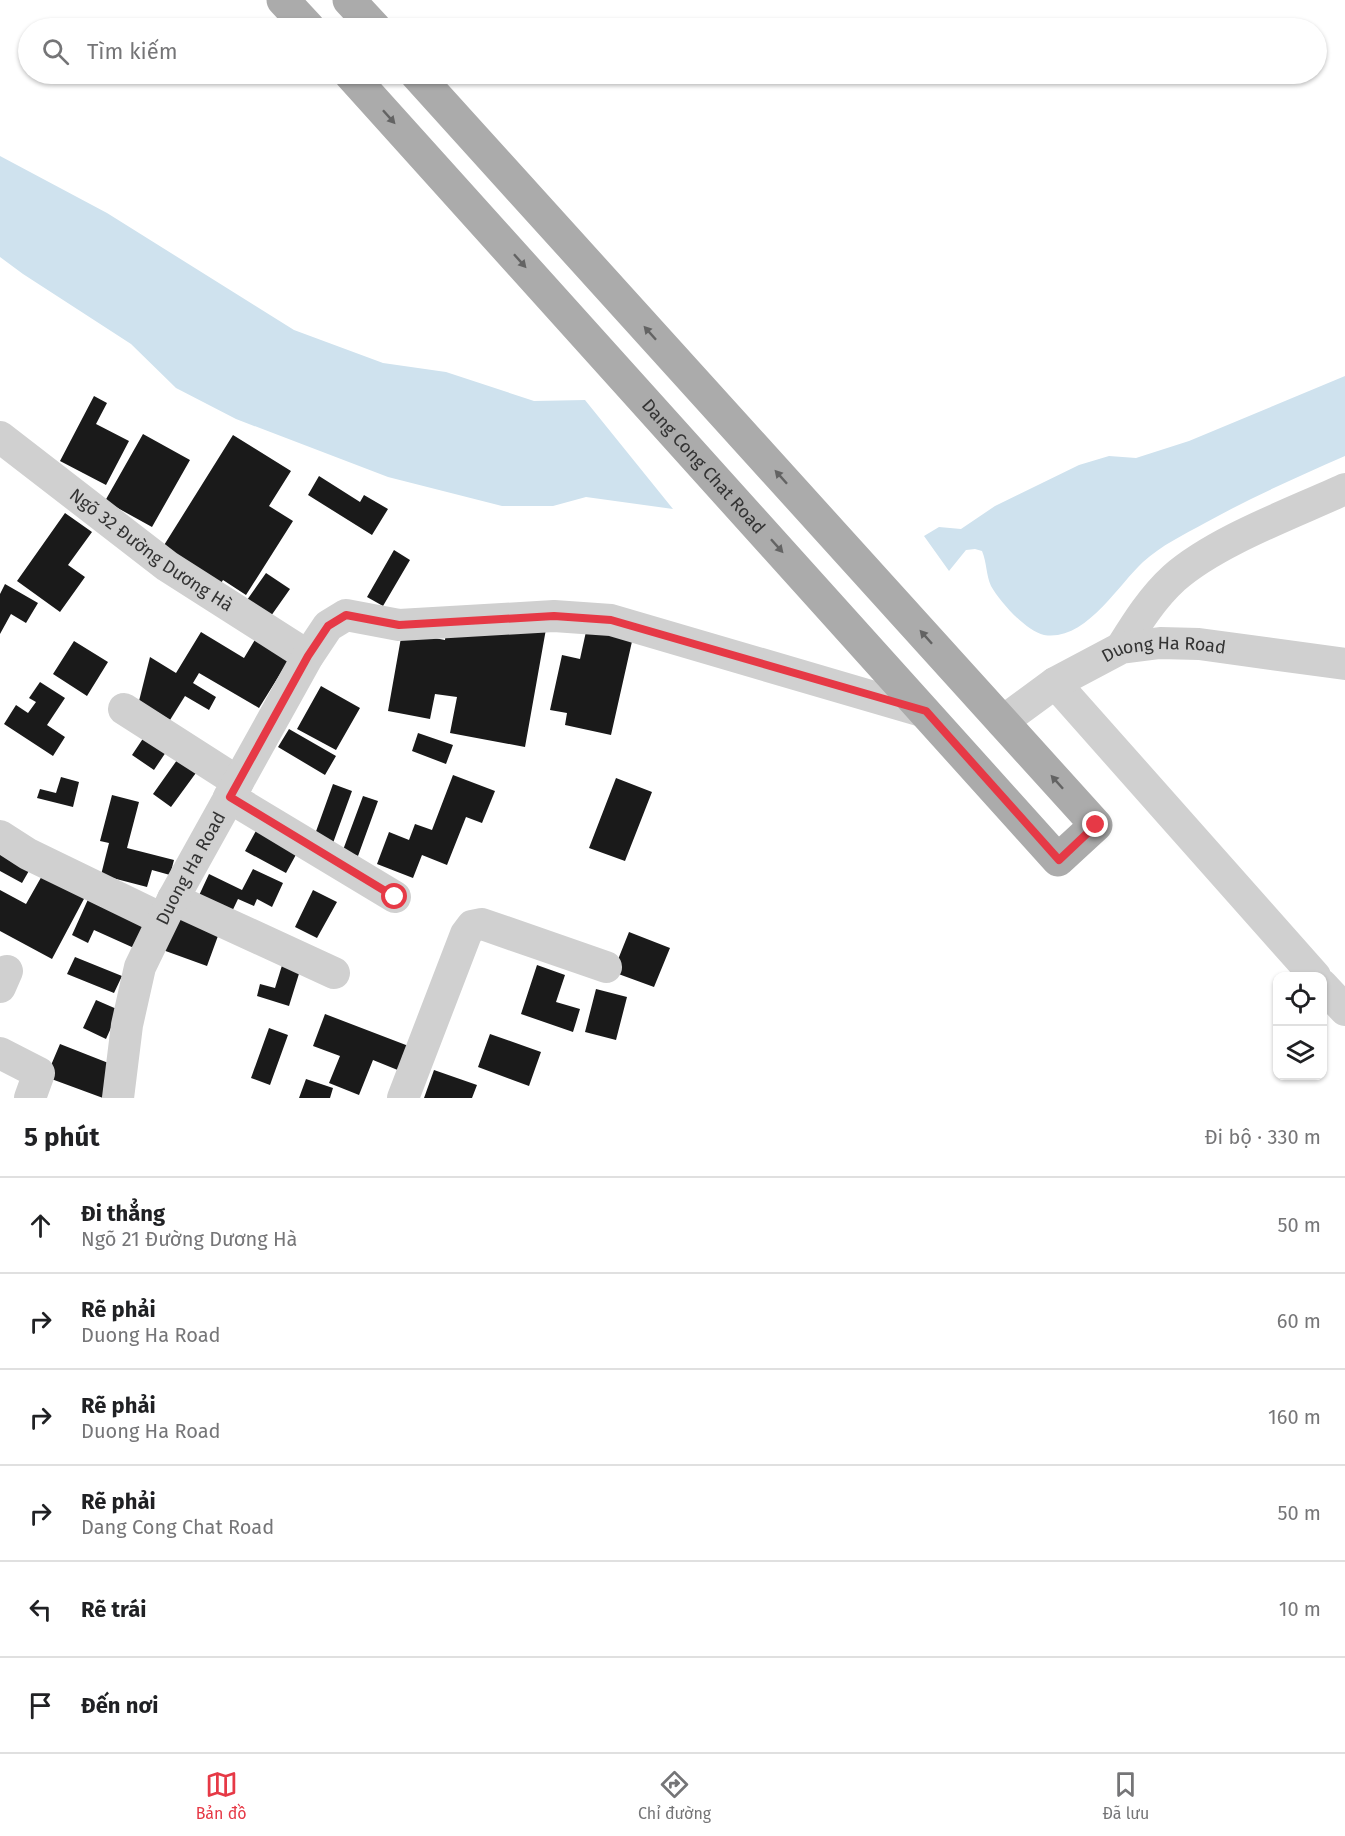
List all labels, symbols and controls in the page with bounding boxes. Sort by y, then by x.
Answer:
search box [18,18,1327,84]
icon: search [39,35,72,68]
text: Tìm kiếm [87,38,178,65]
one-way arrow [382,109,395,124]
one-way arrow [513,254,527,269]
one-way arrow [643,325,657,340]
street label: Dang Cong Chat Road [637,394,770,538]
one-way arrow [775,470,788,485]
street label: Ngõ 32 Đường Dương Hà [65,484,237,616]
one-way arrow [770,539,784,554]
one-way arrow [919,630,933,645]
street label: Duong Ha Road [1098,632,1227,667]
one-way arrow [1051,775,1064,790]
street label: Duong Ha Road [151,808,230,928]
route end [1082,811,1108,837]
route start [381,883,407,909]
map controls [1273,972,1327,1080]
button: locate [1273,972,1327,1026]
button: layers [1273,1026,1327,1080]
text: 5 phút [24,1122,100,1153]
text: Đi bộ · 330 m [1204,1125,1321,1149]
text: Đi thẳng [81,1200,165,1227]
icon: ahead [24,1209,57,1242]
text: 50 m [1277,1213,1321,1237]
text: Ngõ 21 Đường Dương Hà [81,1227,297,1251]
text: Rẽ phải [81,1296,156,1323]
icon: right [24,1305,57,1338]
text: 60 m [1277,1309,1321,1333]
text: Duong Ha Road [81,1323,221,1347]
text: Rẽ phải [81,1392,156,1419]
icon: right [24,1401,57,1434]
text: 160 m [1268,1405,1321,1429]
text: Duong Ha Road [81,1419,221,1443]
text: Rẽ phải [81,1488,156,1515]
icon: right [24,1497,57,1530]
text: 50 m [1277,1501,1321,1525]
text: Dang Cong Chat Road [81,1515,274,1539]
icon: left [24,1593,57,1626]
text: Rẽ trái [81,1596,146,1623]
text: 10 m [1279,1597,1321,1621]
icon: arrive [24,1689,57,1722]
text: Đến nơi [81,1692,158,1719]
tab: Bản đồ [196,1768,247,1823]
tab: Chỉ đường [638,1768,711,1823]
tab: Đã lưu [1102,1768,1149,1823]

